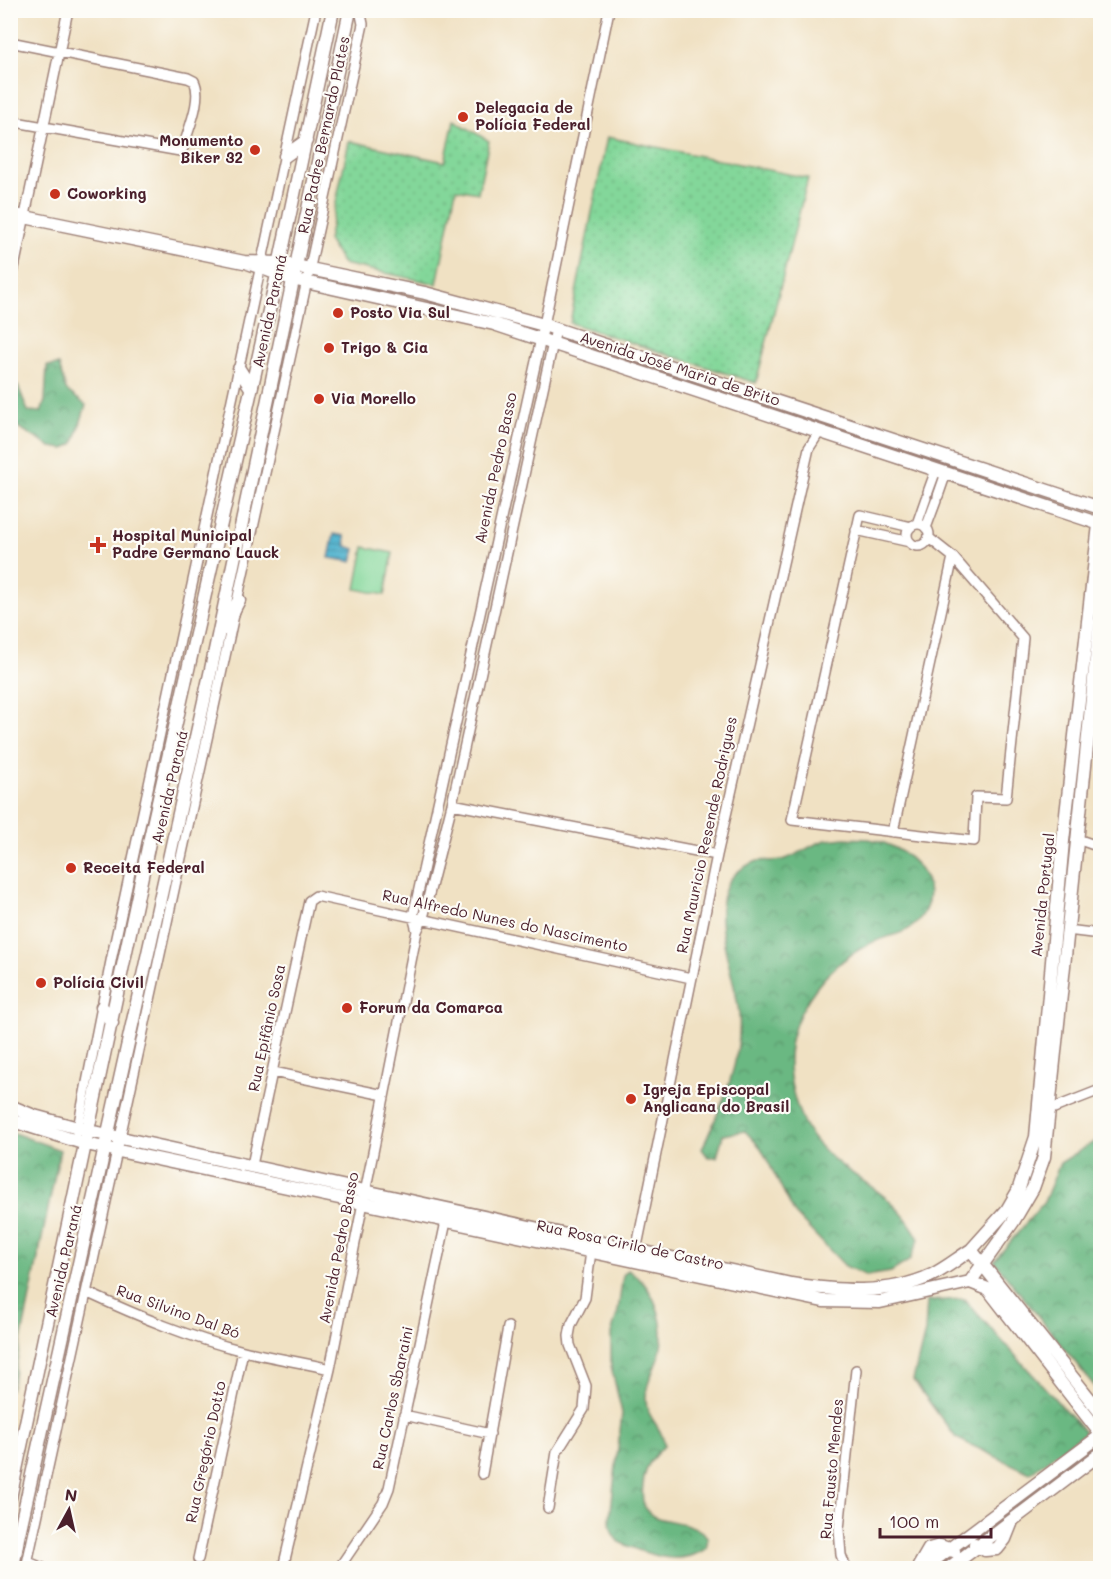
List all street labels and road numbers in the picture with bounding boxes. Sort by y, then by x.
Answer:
street label: Rua Padre Bernardo Plates [292,34,354,235]
street label: Avenida Paraná [247,252,291,369]
street label: Avenida José Maria de Brito [578,326,783,410]
street label: Avenida Pedro Basso [469,390,521,545]
street label: Rua Mauricio Resende Rodrigues [671,715,741,955]
street label: Avenida Paraná [146,728,192,845]
street label: Avenida Portugal [1026,832,1058,958]
street label: Rua Alfredo Nunes do Nascimento [381,884,630,956]
street label: Rua Epifânio Sosa [243,962,289,1093]
street label: Avenida Pedro Basso [314,1170,363,1325]
street label: Avenida Paraná [40,1202,86,1319]
street label: Rua Rosa Cirilo de Castro [535,1214,726,1274]
street label: Rua Silvino Dal Bó [114,1279,243,1343]
street label: Rua Carlos Sbaraini [367,1324,417,1471]
street label: Rua Gregório Dotto [180,1379,230,1525]
street label: Rua Fausto Mendes [815,1398,847,1540]

